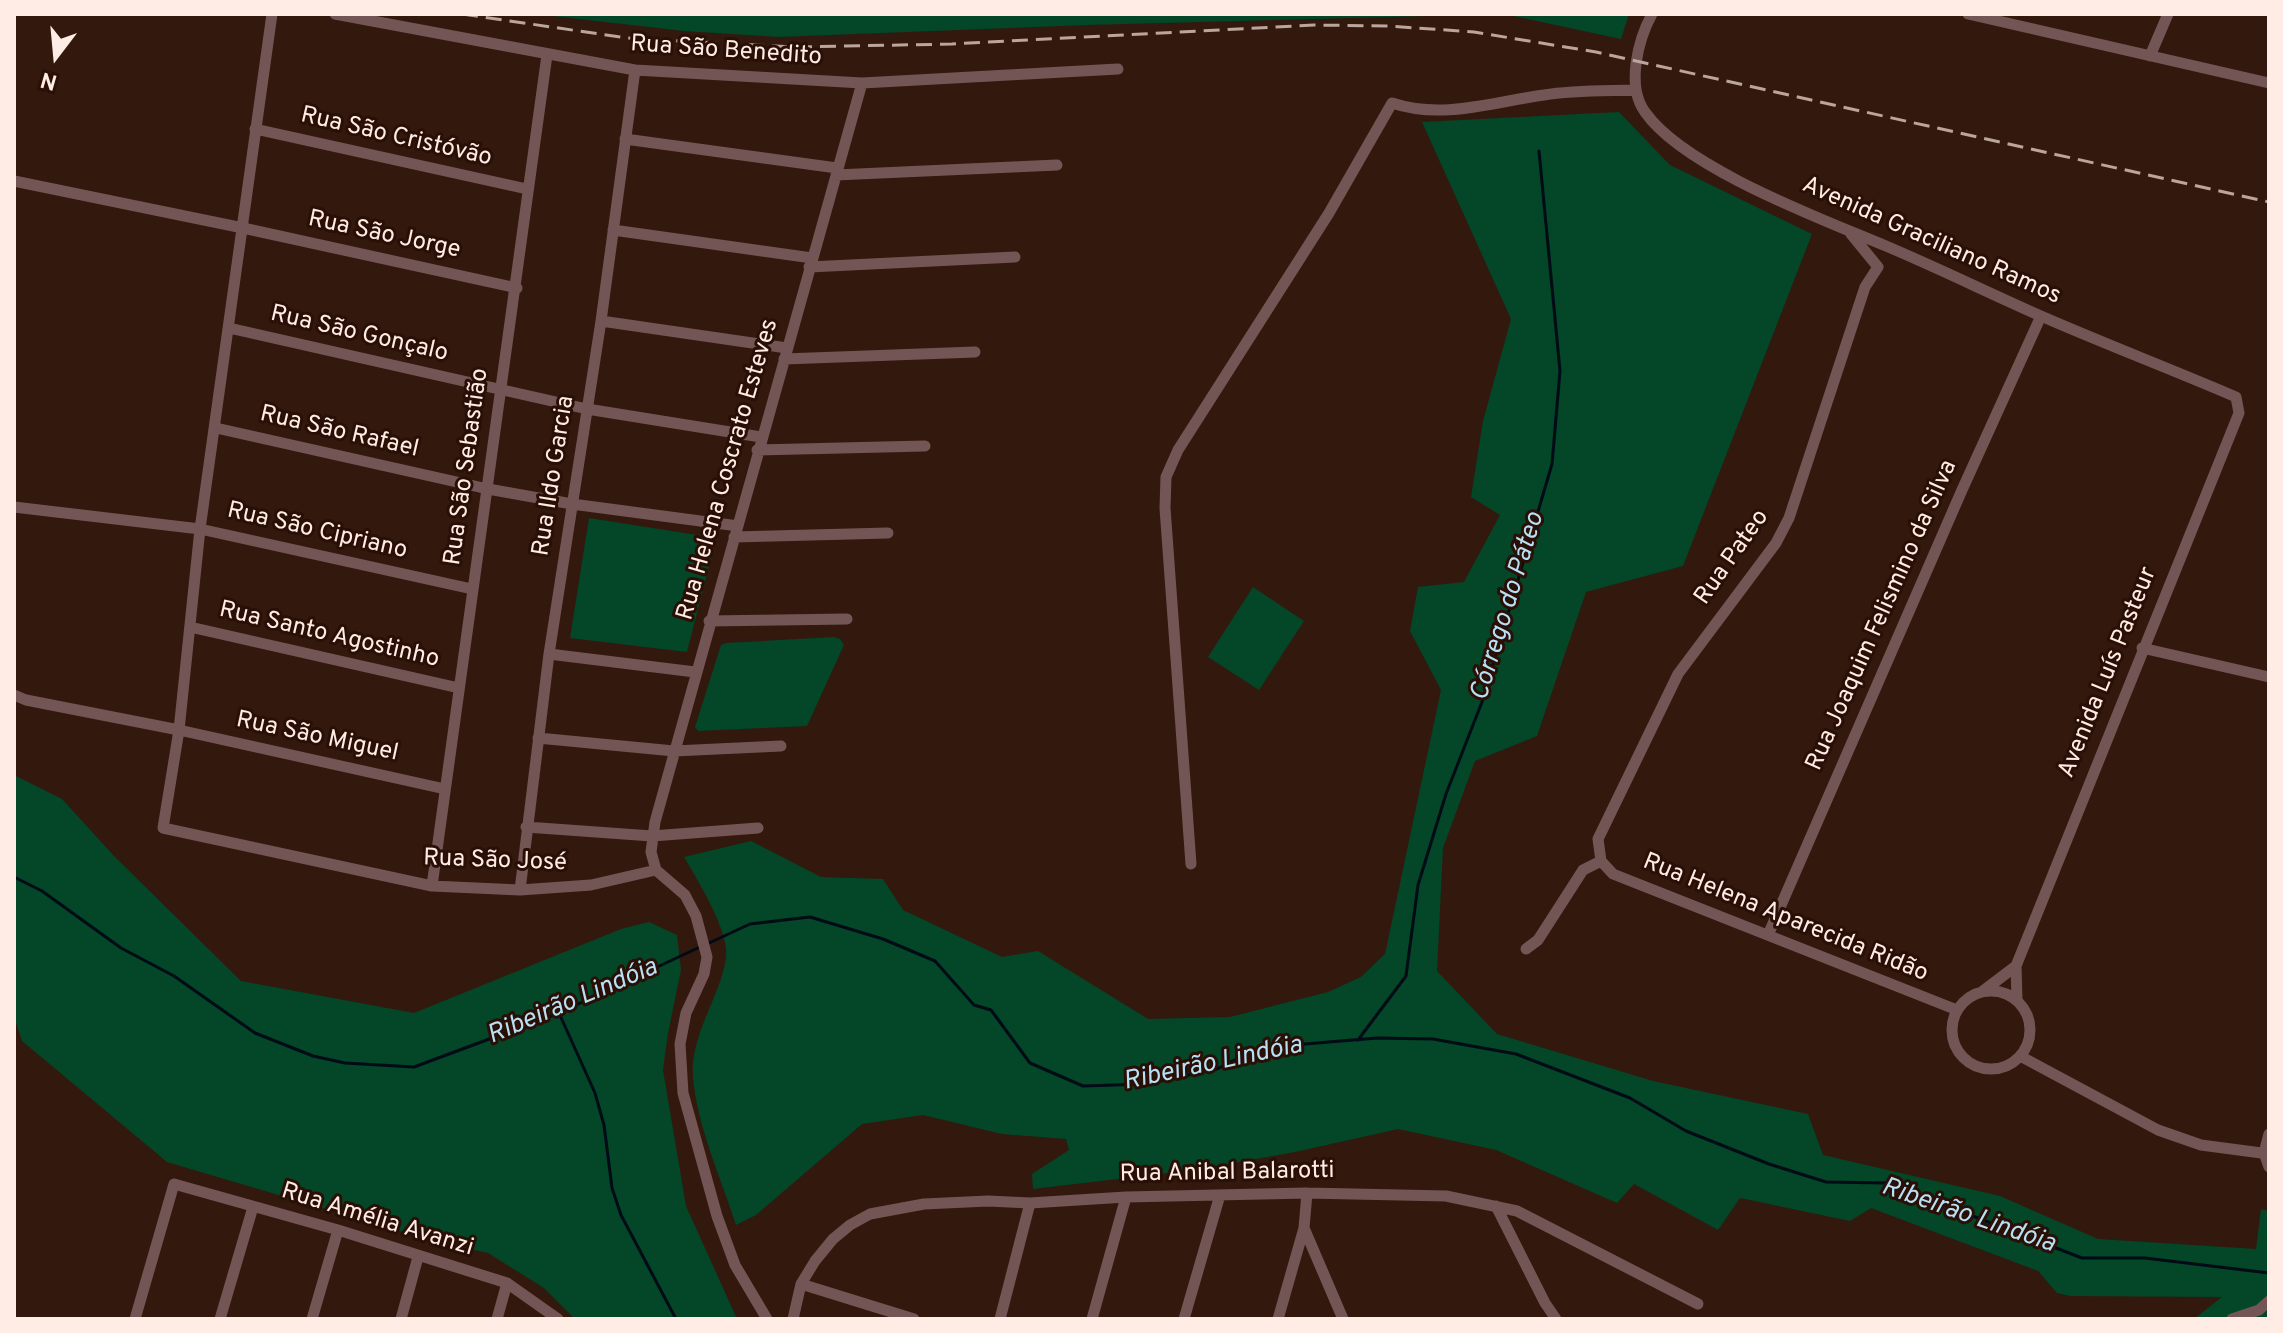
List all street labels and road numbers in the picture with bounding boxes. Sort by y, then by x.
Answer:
street label: Rua São Benedito [629,31,823,73]
street label: Rua São Cristóvão [298,102,494,174]
street label: Avenida Graciliano Ramos [1797,172,2065,312]
street label: Rua São Jorge [305,206,463,266]
street label: Rua São Gonçalo [267,301,451,369]
street label: Rua Helena Coscrato Esteves [672,316,786,624]
street label: Rua São Sebastião [440,367,496,567]
street label: Rua Ildo Garcia [528,394,582,558]
street label: Rua São Rafael [257,401,421,465]
street label: Rua Joaquim Felismino da Silva [1801,456,1965,776]
street label: Rua São Cipriano [224,497,410,567]
street label: Rua Pateo [1690,505,1776,611]
street label: Avenida Luís Pasteur [2054,563,2164,783]
street label: Rua Santo Agostinho [216,597,442,675]
street label: Rua São Miguel [233,707,401,769]
street label: Rua São José [423,845,567,879]
street label: Rua Helena Aparecida Ridão [1638,848,1932,990]
street label: Rua Anibal Balarotti [1119,1158,1335,1190]
street label: Rua Amélia Avanzi [277,1178,477,1264]

